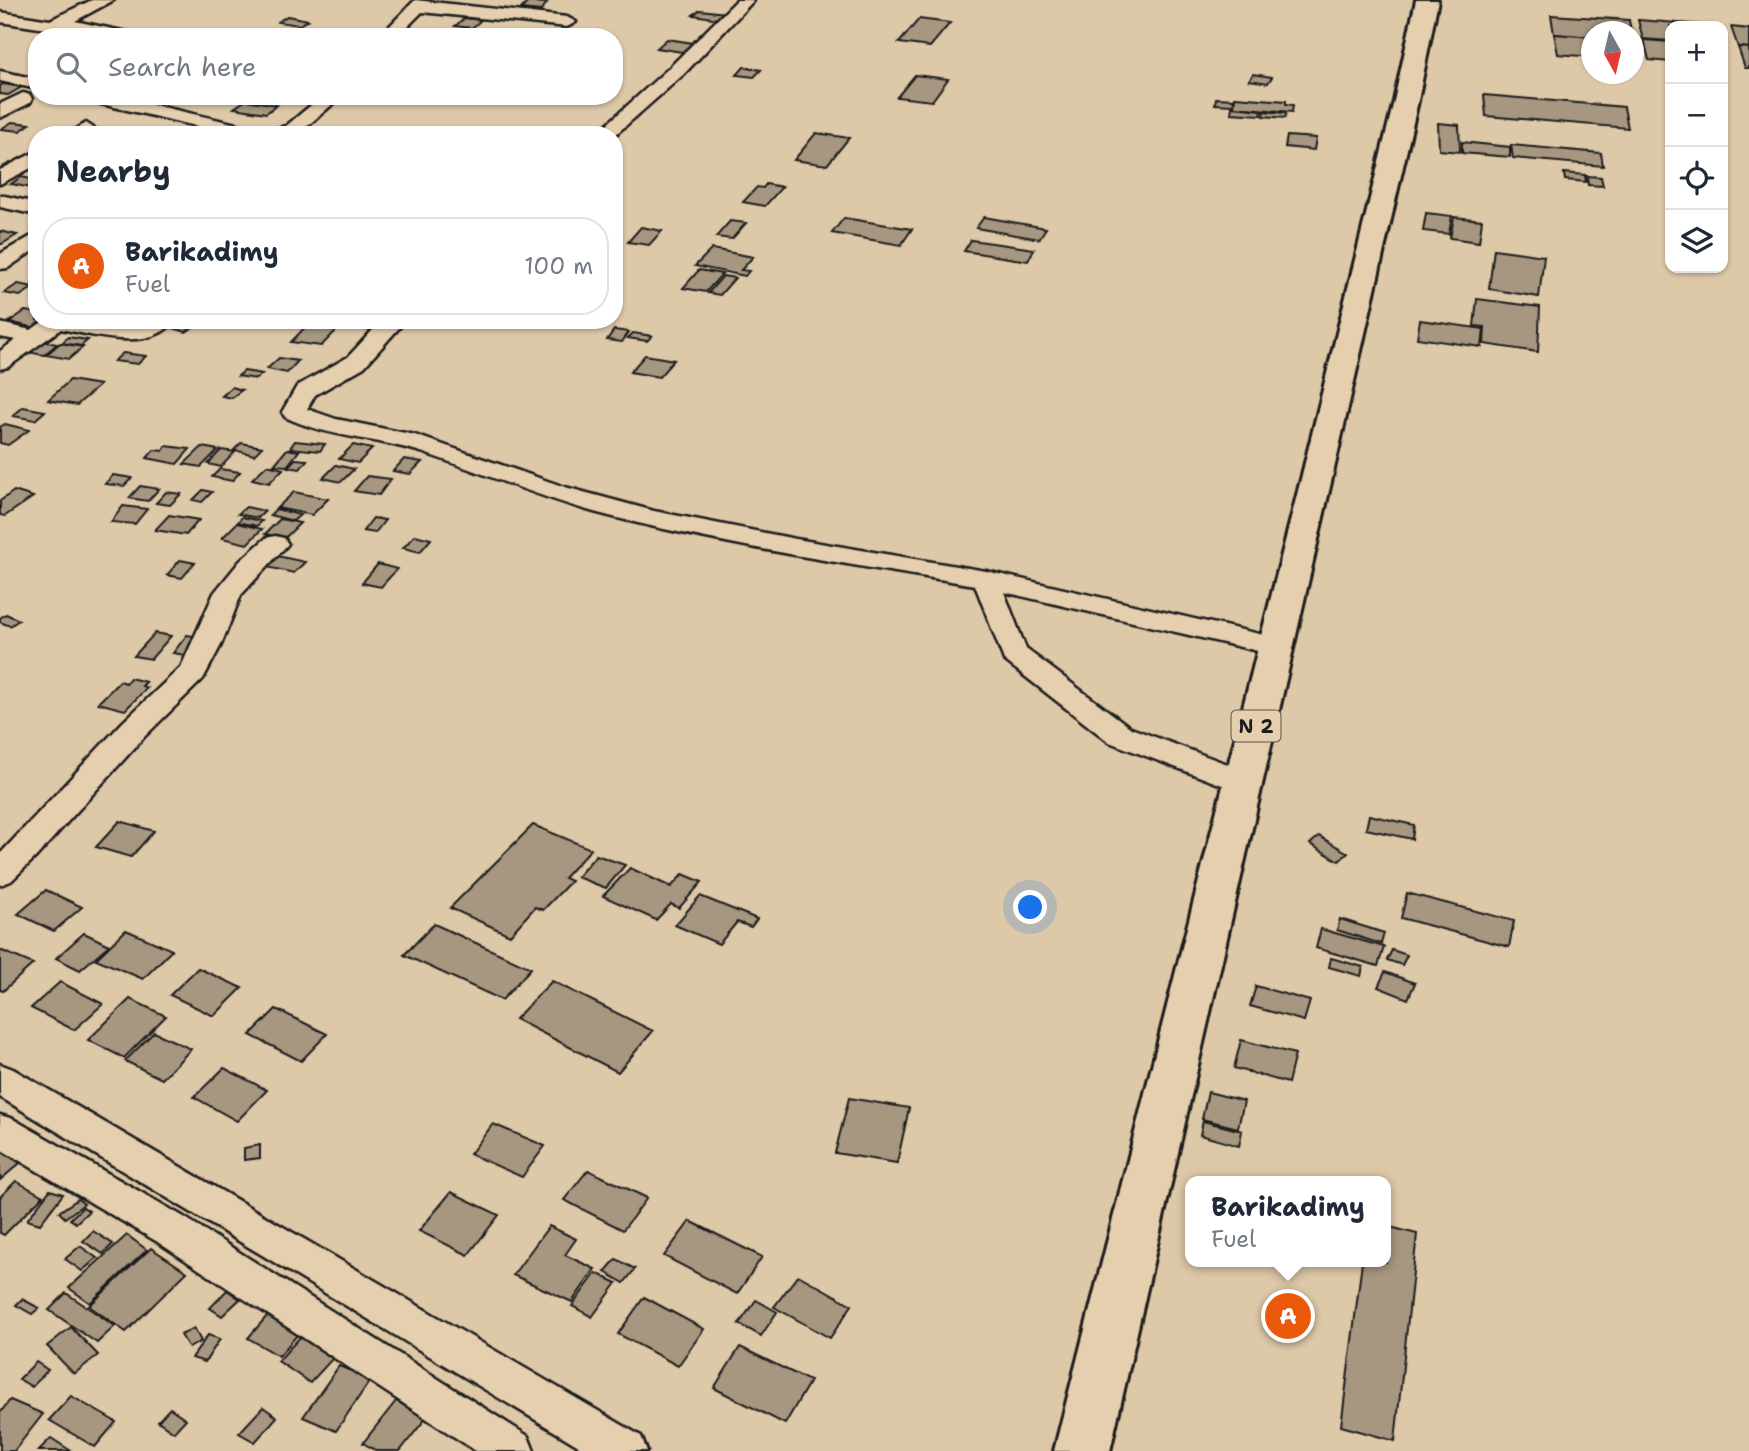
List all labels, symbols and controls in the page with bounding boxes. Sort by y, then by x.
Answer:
north arrow [1581,21,1644,84]
map controls [1665,21,1728,273]
button: + [1665,21,1728,84]
search box [28,28,623,105]
icon: search [52,48,90,86]
text: Search here [108,49,257,84]
button: − [1665,84,1728,147]
button: locate [1665,147,1728,210]
text: Nearby [56,151,171,192]
button: layers [1665,210,1728,273]
text: Barikadimy [125,234,279,269]
text: A [72,251,90,281]
text: 100 m [524,251,593,281]
text: Fuel [125,269,170,299]
road number: N 2 [1232,710,1280,741]
your location [1013,890,1047,924]
popup [1185,1176,1391,1267]
text: Barikadimy [1211,1189,1365,1224]
text: Fuel [1211,1224,1256,1254]
pin: A [1265,1290,1311,1342]

